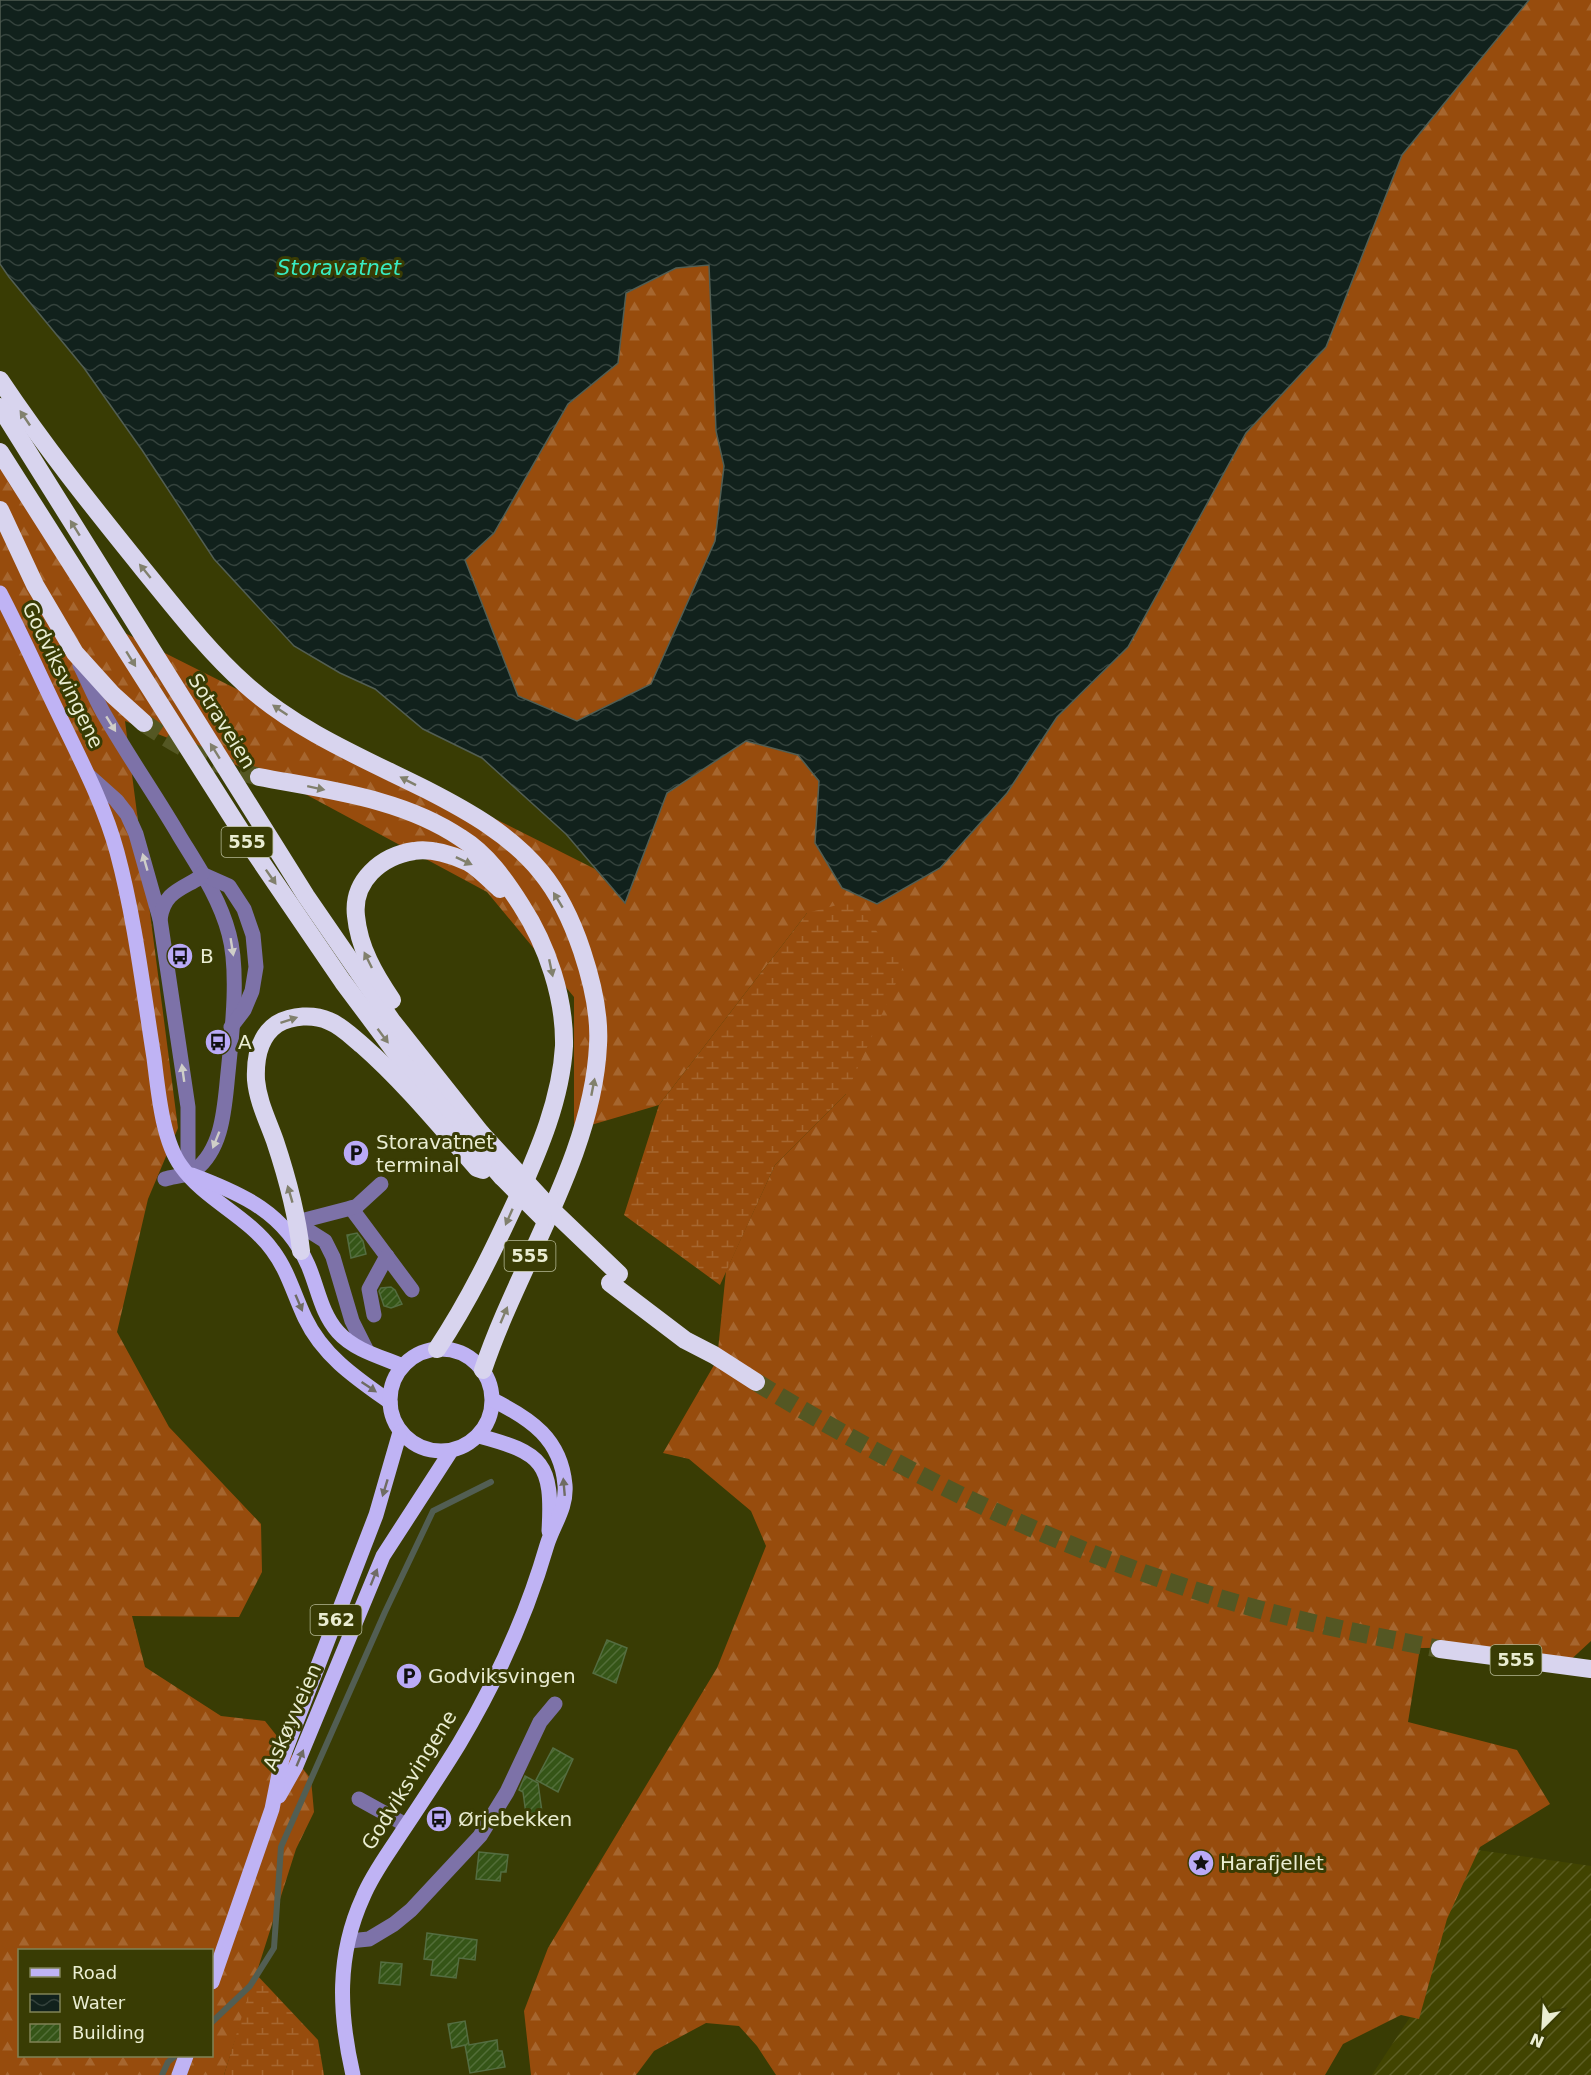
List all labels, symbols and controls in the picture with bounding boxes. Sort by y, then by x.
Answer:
water label: Storavatnet [277,256,402,280]
one-way arrow [19,410,31,426]
one-way arrow [70,520,81,537]
one-way arrow [139,564,152,579]
street label: Godviksvingene [17,598,109,752]
one-way arrow [126,651,137,668]
street label: Sotraveien [183,669,261,773]
one-way arrow [272,705,289,716]
one-way arrow [105,716,116,732]
one-way arrow [209,743,220,759]
one-way arrow [399,776,416,786]
one-way arrow [307,784,326,793]
road number: 555 [222,827,272,857]
one-way arrow [139,853,149,871]
one-way arrow [456,857,473,866]
one-way arrow [265,868,277,884]
one-way arrow [553,892,564,908]
one-way arrow [227,938,236,957]
bus stop icon: B [165,941,195,971]
place label: B [200,944,214,968]
one-way arrow [364,951,373,968]
one-way arrow [547,958,557,977]
one-way arrow [280,1015,298,1024]
bus stop icon: A [203,1027,233,1057]
one-way arrow [376,1029,388,1044]
place label: A [238,1030,252,1054]
one-way arrow [179,1064,188,1083]
one-way arrow [589,1077,598,1096]
place label: Storavatnet terminal [376,1130,494,1177]
one-way arrow [211,1131,220,1149]
parking icon: Storavatnet terminal [341,1138,371,1168]
one-way arrow [285,1185,294,1203]
one-way arrow [504,1209,513,1226]
road number: 555 [504,1241,556,1271]
one-way arrow [295,1294,304,1312]
one-way arrow [499,1306,509,1324]
one-way arrow [360,1381,376,1393]
one-way arrow [559,1477,569,1496]
one-way arrow [380,1479,389,1497]
one-way arrow [369,1568,379,1586]
road number: 562 [310,1605,362,1635]
road number: 555 [1490,1645,1541,1675]
street label: Askøyveien [258,1660,326,1774]
parking icon: Godviksvingen [394,1661,424,1691]
place label: Godviksvingen [428,1664,576,1688]
street label: Godviksvingene [356,1706,462,1854]
one-way arrow [295,1748,305,1766]
bus stop icon: Ørjebekken [424,1804,454,1834]
place label: Ørjebekken [458,1807,572,1831]
place icon: Harafjellet [1186,1848,1216,1878]
place label: Harafjellet [1220,1851,1324,1875]
legend [18,1949,213,2057]
text: Road [72,1962,117,1983]
text: Water [72,1992,126,2013]
north arrow [1513,1997,1573,2057]
text: Building [72,2022,145,2043]
text: N [1527,2029,1547,2052]

